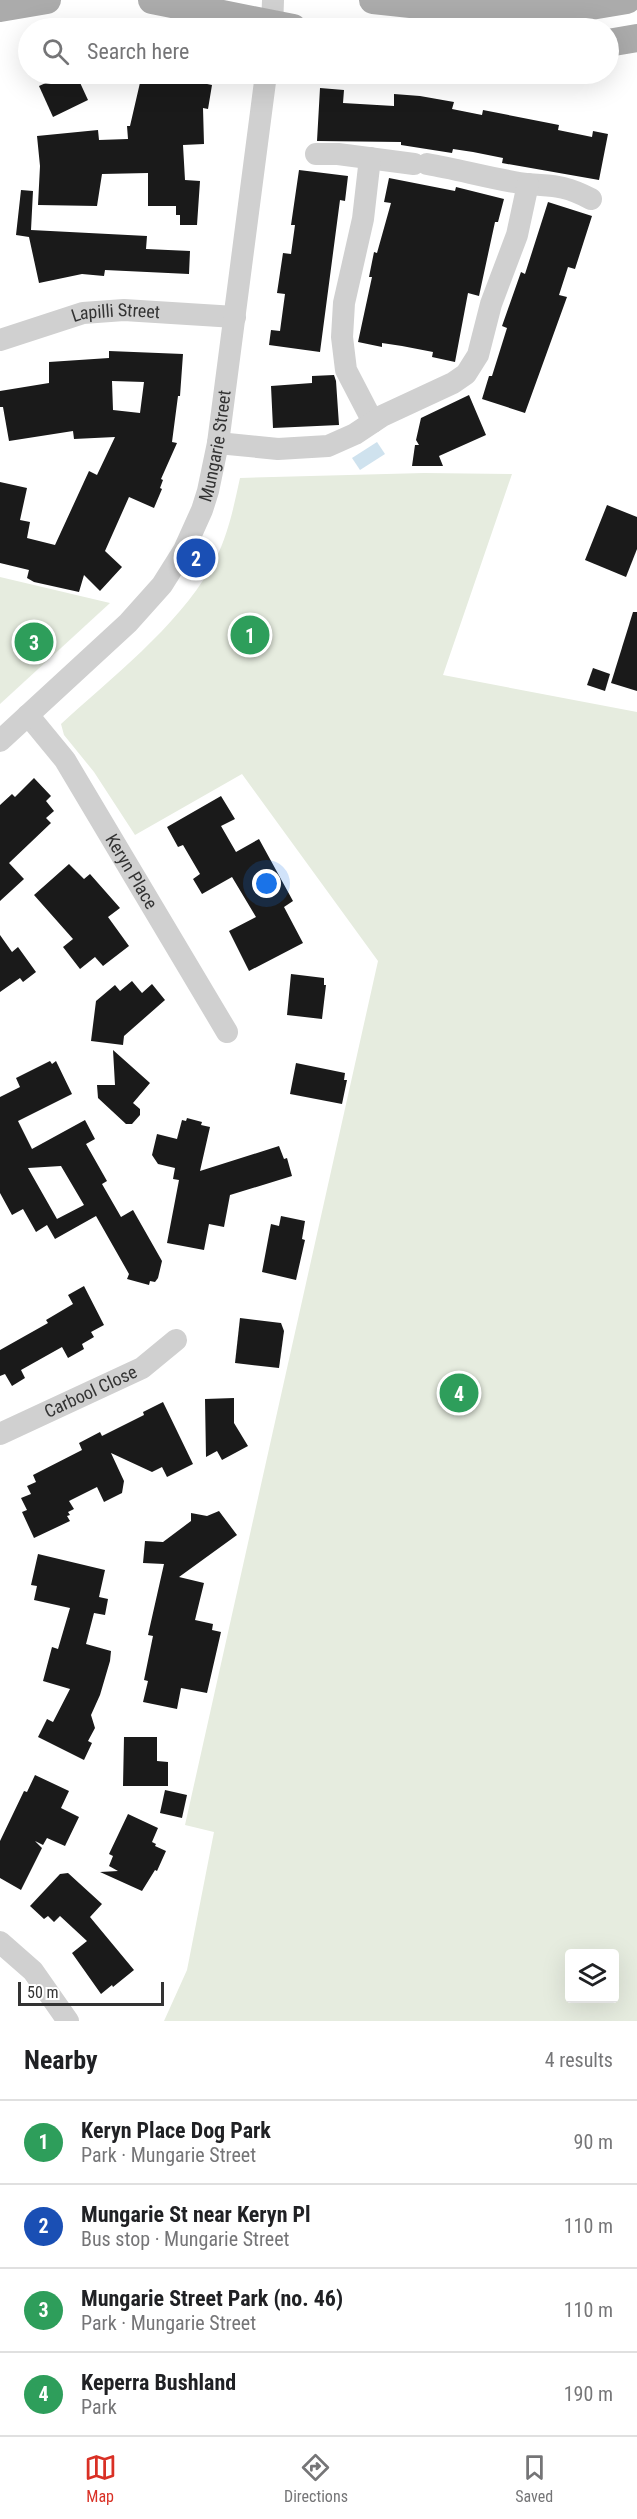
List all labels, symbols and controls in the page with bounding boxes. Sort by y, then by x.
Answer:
search box [18,18,619,84]
icon: search [39,35,72,68]
text: Search here [87,39,189,64]
street label: Lapilli Street [68,299,161,326]
street label: Mungarie Street [194,389,235,504]
pin: 2 [176,536,216,580]
pin: 1 [230,612,270,658]
pin: 3 [15,620,54,664]
street label: Keryn Place [101,830,162,912]
your location [252,869,281,898]
street label: Carbool Close [41,1361,140,1422]
pin: 4 [440,1370,478,1416]
map controls [565,1949,619,2003]
button: layers [565,1949,619,2003]
scale bar [18,1979,164,2006]
text: 50 m [27,1983,59,2002]
text: Nearby [24,2045,98,2075]
text: 4 results [545,2048,613,2072]
text: Keryn Place Dog Park [81,2118,271,2143]
text: 1 [38,2130,49,2154]
text: 90 m [574,2130,613,2154]
text: Park · Mungarie Street [81,2143,256,2167]
text: Mungarie St near Keryn Pl [81,2202,311,2227]
text: 2 [38,2214,49,2238]
text: 110 m [564,2214,613,2238]
text: Bus stop · Mungarie Street [81,2227,290,2251]
text: Mungarie Street Park (no. 46) [81,2286,343,2311]
text: 3 [38,2298,49,2322]
text: 110 m [564,2298,613,2322]
text: Park · Mungarie Street [81,2311,256,2335]
text: Keperra Bushland [81,2370,236,2395]
text: 4 [38,2382,49,2406]
text: 190 m [564,2382,613,2406]
text: Park [81,2395,117,2419]
tab: Map [84,2451,117,2506]
tab: Directions [284,2451,348,2506]
tab: Saved [515,2451,553,2506]

